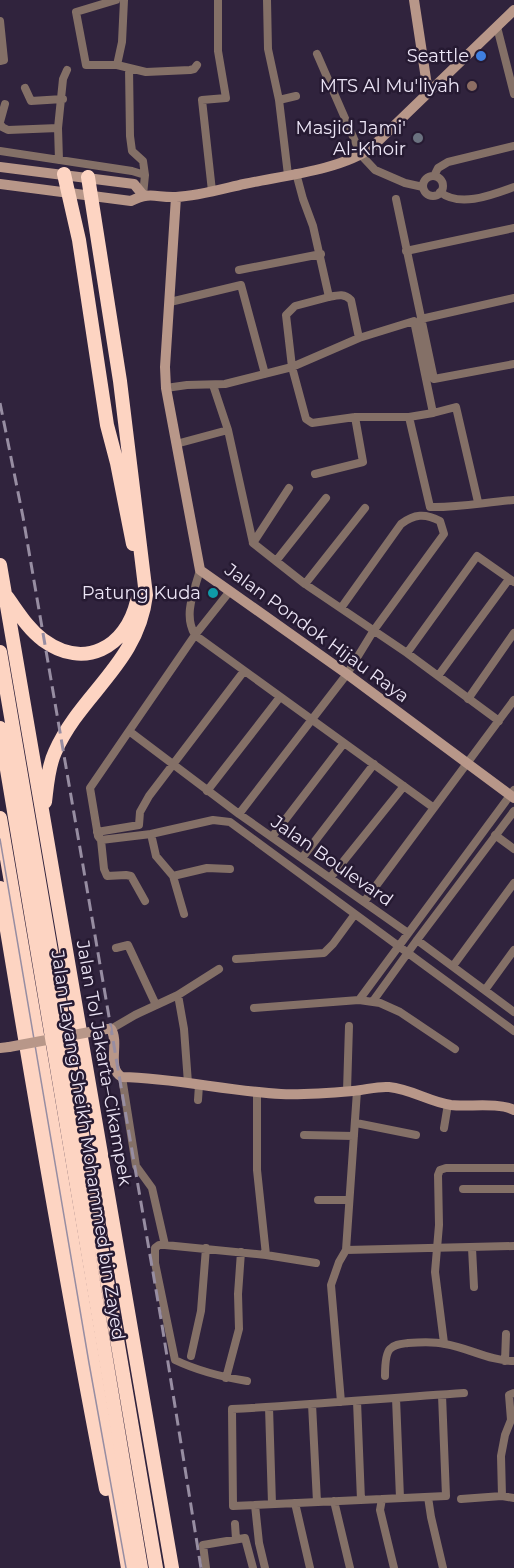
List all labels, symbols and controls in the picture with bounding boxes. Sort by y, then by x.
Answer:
place label: Seattle [407,45,469,67]
marker: Seattle [474,49,488,63]
place label: MTS Al Mu'liyah [320,75,460,97]
marker: MTS Al Mu'liyah [465,79,479,93]
place label: Masjid Jami' Al-Khoir [295,117,406,160]
marker: Masjid Jami' Al-Khoir [411,131,425,145]
street label: Jalan Pondok Hijau Raya [220,558,413,707]
place label: Patung Kuda [82,582,201,604]
marker: Patung Kuda [206,586,220,600]
street label: Jalan Boulevard [266,810,397,911]
street label: Jalan Tol Jakarta–Cikampek [71,938,136,1188]
street label: Jalan Layang Sheikh Mohammed bin Zayed [46,948,130,1342]

